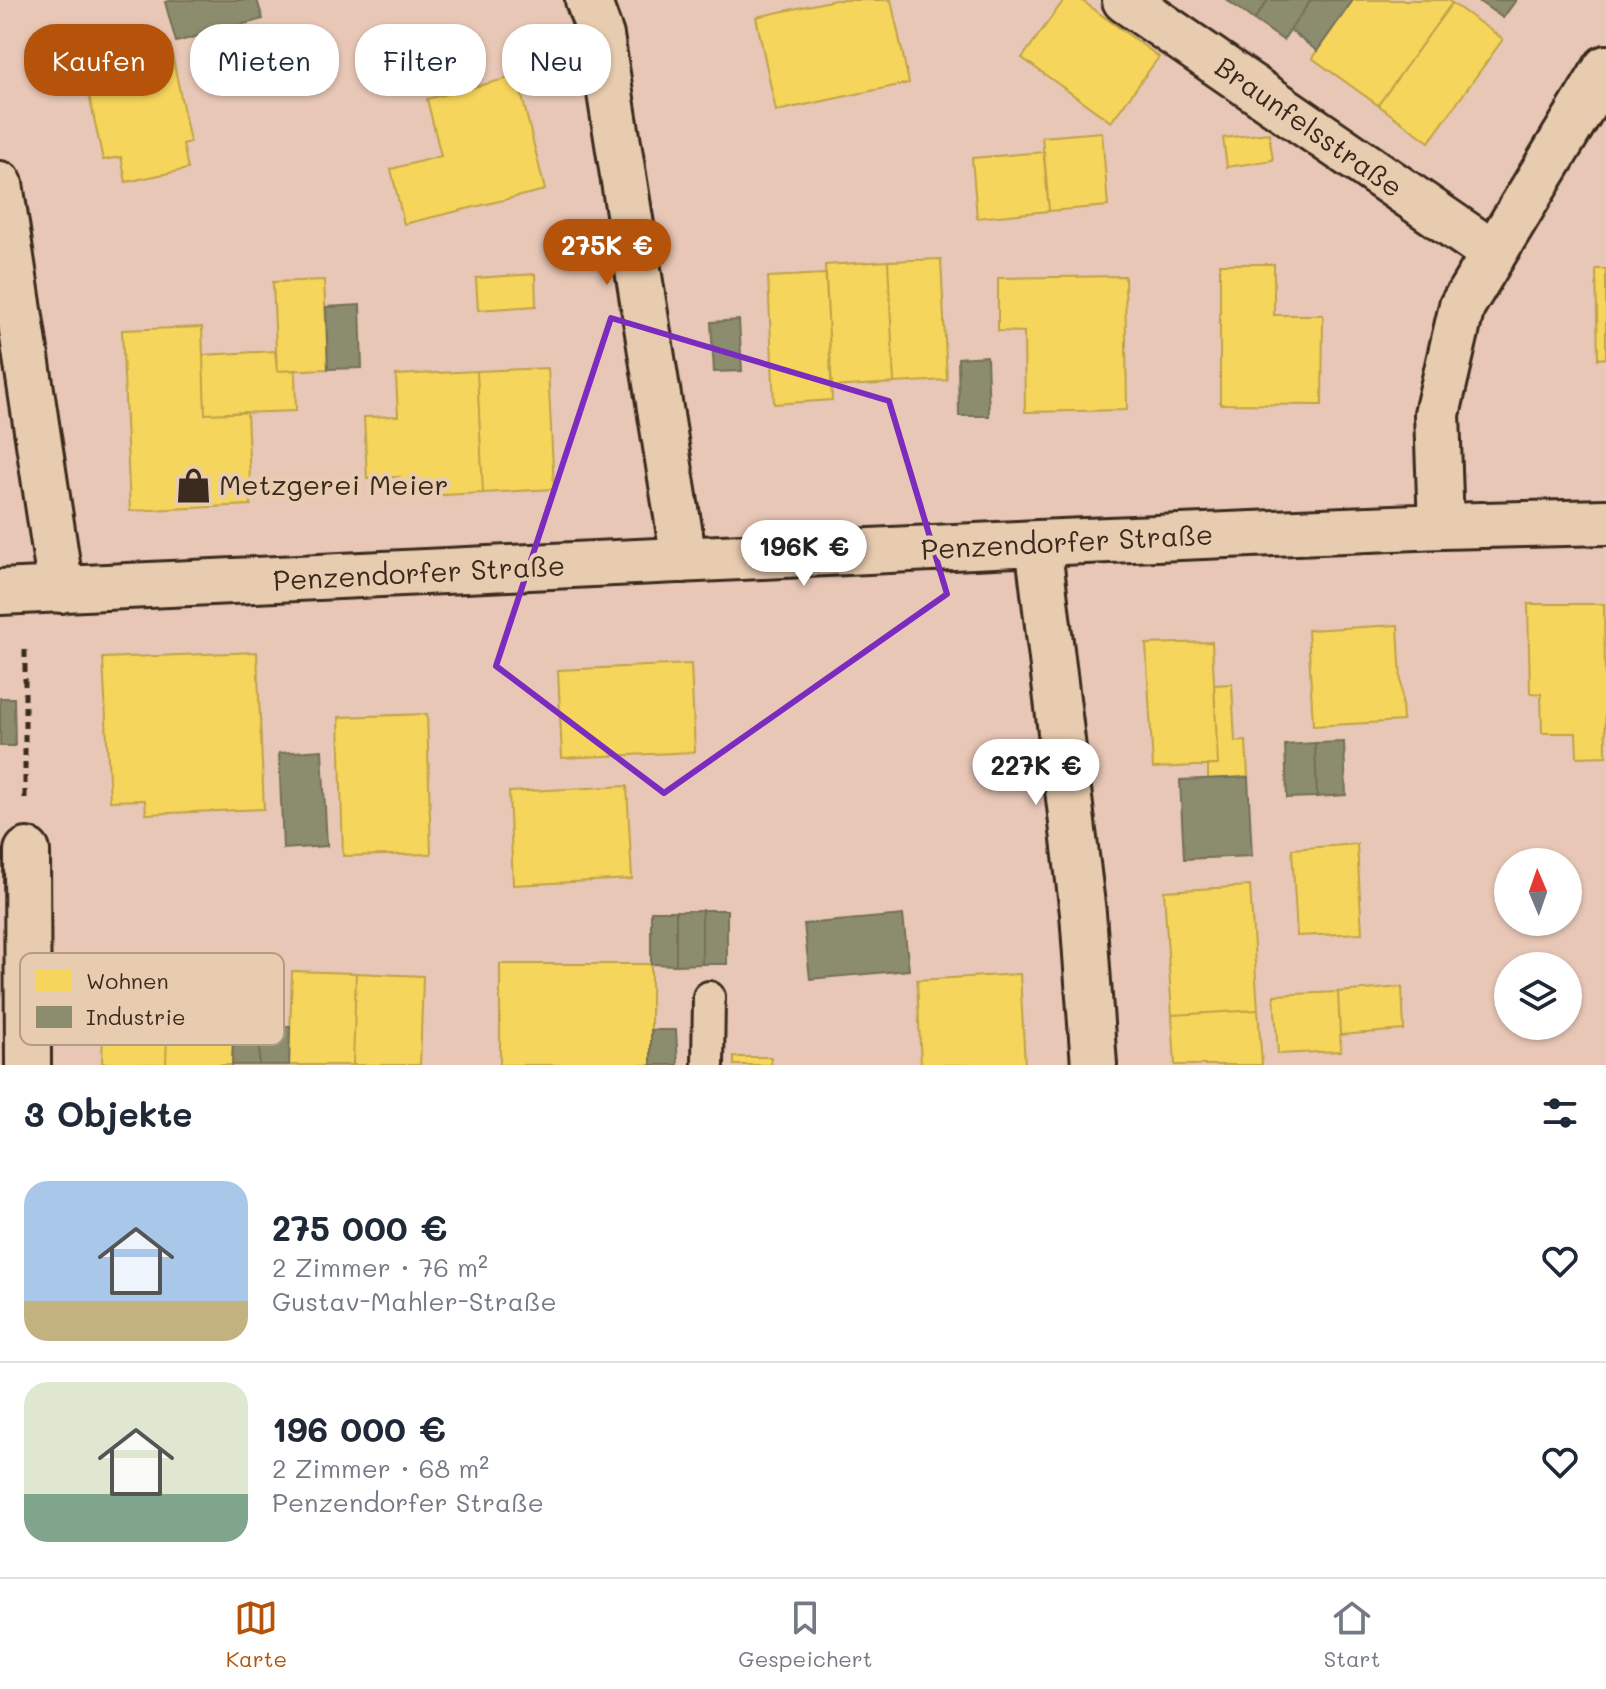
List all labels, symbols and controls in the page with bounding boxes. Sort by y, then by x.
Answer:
chip: Kaufen [24,24,174,96]
chip: Mieten [190,24,339,96]
chip: Filter [355,24,486,96]
chip: Neu [502,24,611,96]
street label: Braunfelsstraße [1209,48,1410,204]
pin: 275K € [542,219,672,287]
text: 275K € [561,228,653,262]
shop icon: Metzgerei Meier [174,466,212,504]
place label: Metzgerei Meier [219,466,449,502]
street label: Penzendorfer Straße [920,515,1214,567]
pin: 196K € [739,520,869,588]
text: 196K € [759,529,849,563]
street label: Penzendorfer Straße [272,546,566,598]
pin: 227K € [971,739,1101,807]
text: 227K € [990,748,1082,782]
north arrow [1494,848,1582,936]
map controls [1494,848,1582,1040]
button: layers [1494,952,1582,1040]
legend [20,953,284,1045]
text: Wohnen [86,966,169,995]
text: Industrie [86,1002,186,1031]
text: 3 Objekte [24,1091,193,1136]
icon: filters [1538,1091,1582,1135]
text: 275 000 € [272,1205,447,1250]
icon: home [88,1213,184,1309]
icon: heart [1538,1239,1582,1283]
text: 2 Zimmer · 76 m² [272,1250,488,1284]
text: Gustav-Mahler-Straße [272,1284,557,1318]
text: 196 000 € [272,1406,446,1451]
icon: home [88,1414,184,1510]
icon: heart [1538,1440,1582,1484]
text: 2 Zimmer · 68 m² [272,1451,489,1485]
text: Penzendorfer Straße [272,1485,544,1519]
tab: Karte [226,1596,287,1673]
tab: Gespeichert [738,1596,873,1673]
tab: Start [1324,1596,1380,1673]

